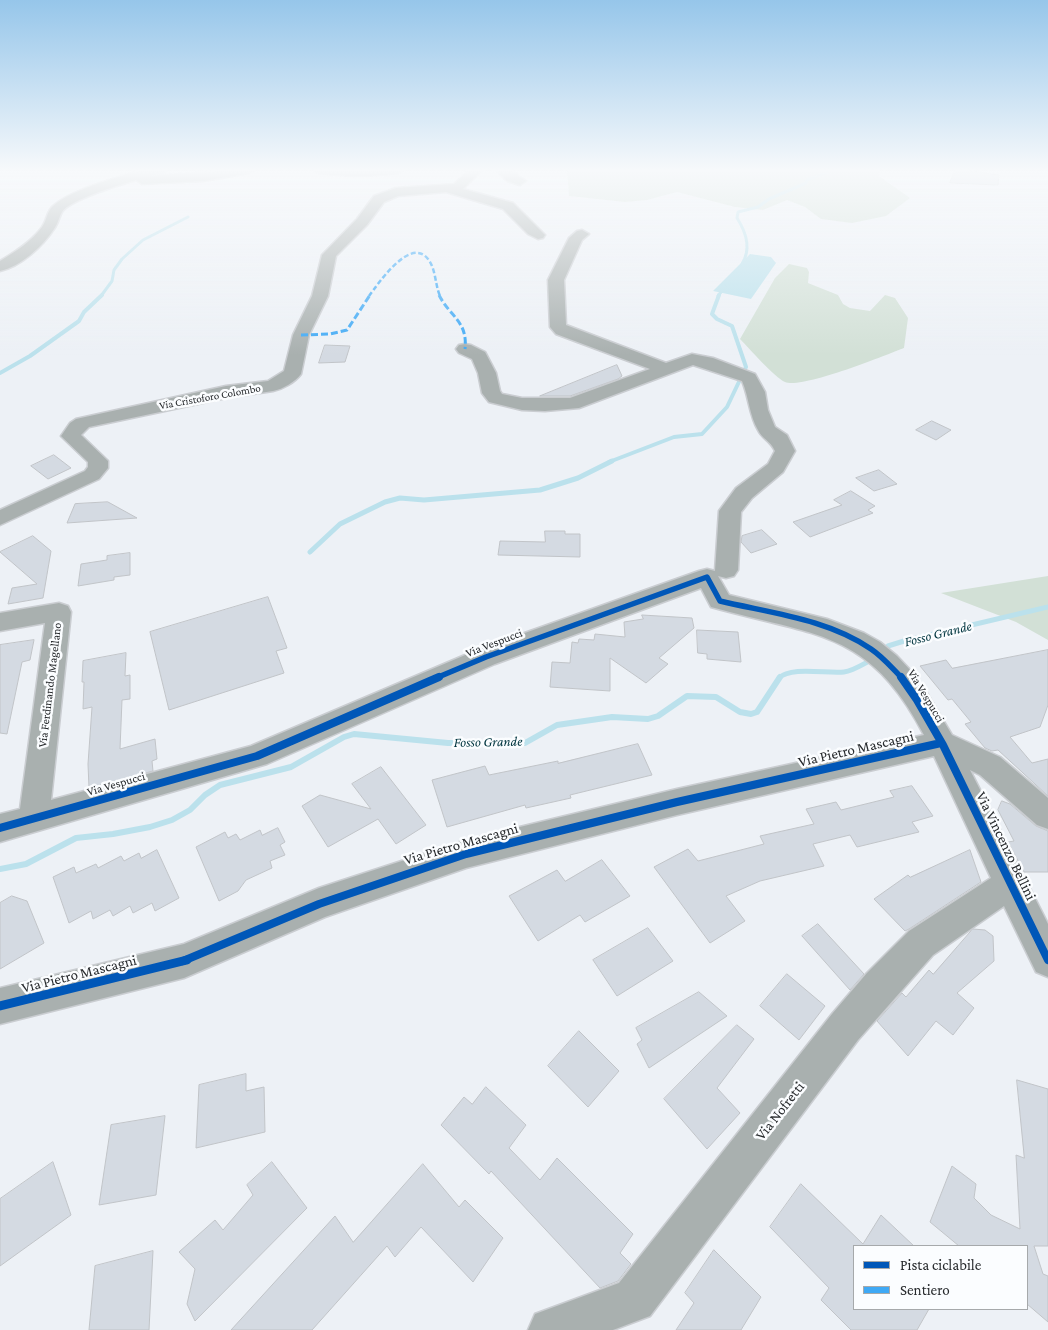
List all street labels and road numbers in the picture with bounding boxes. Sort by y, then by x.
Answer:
street label: Via Cristoforo Colombo [158,382,262,412]
street label: Via Ferdinando Magellano [35,622,65,748]
street label: Via Vespucci [464,626,524,660]
street label: Via Vespucci [904,667,948,725]
street label: Via Pietro Mascagni [797,727,915,771]
street label: Via Vespucci [85,769,147,799]
street label: Via Vincenzo Bellini [972,789,1040,903]
street label: Via Pietro Mascagni [402,819,520,869]
street label: Via Pietro Mascagni [20,951,138,997]
street label: Via Nofretti [752,1078,808,1144]

